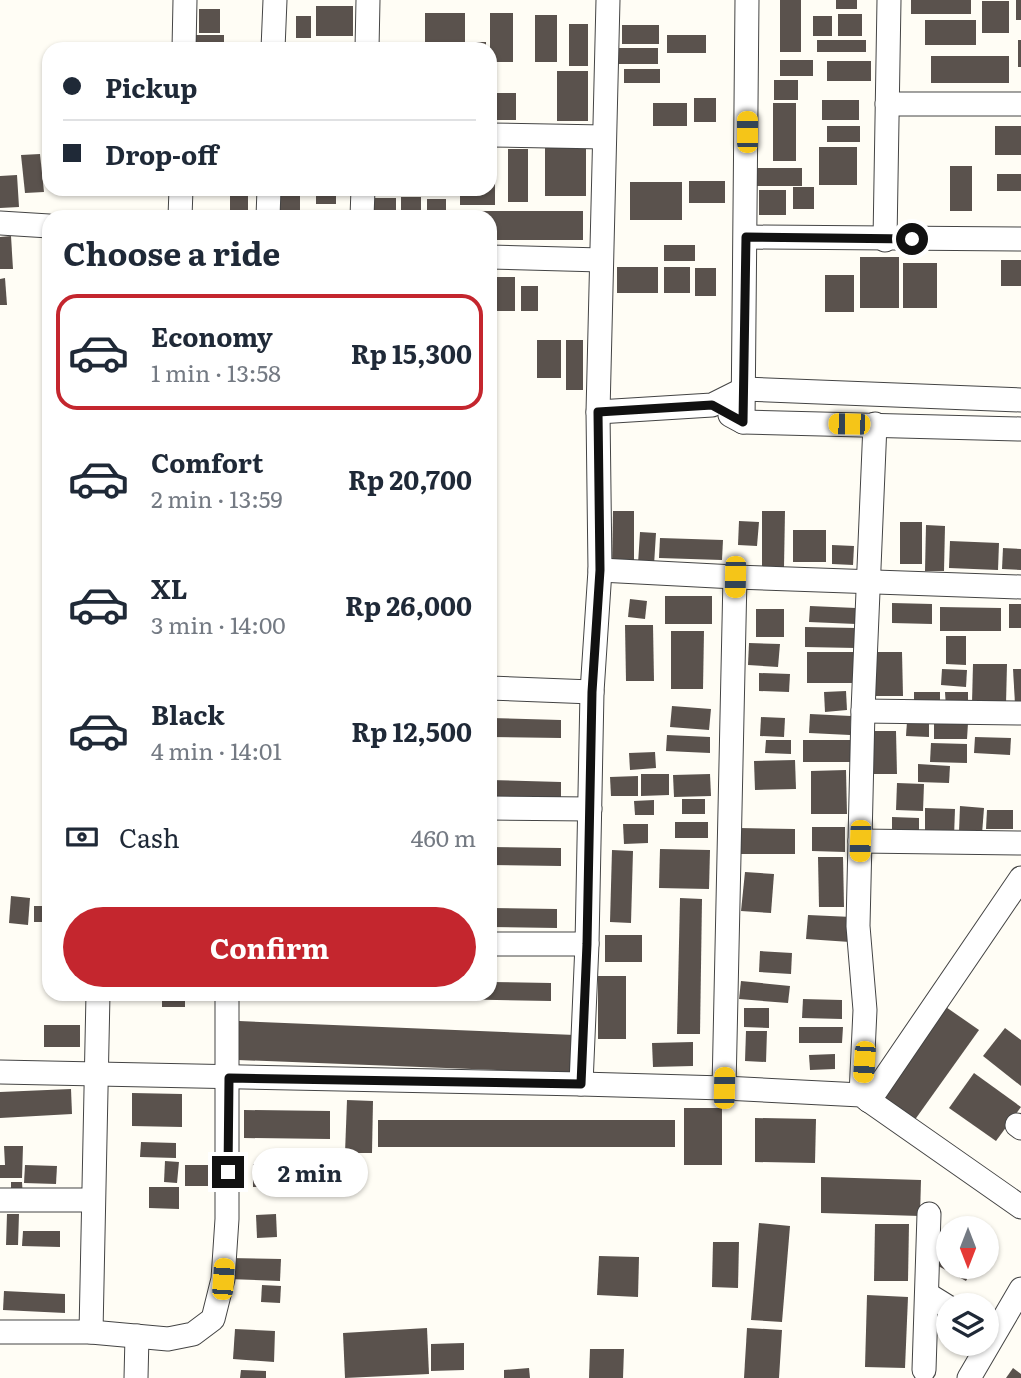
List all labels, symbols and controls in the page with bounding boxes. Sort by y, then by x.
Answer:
text: Pickup [105,67,197,106]
car [737,111,758,153]
text: Drop-off [105,134,218,173]
route start [896,223,928,255]
text: Choose a ride [63,228,280,276]
text: Economy [151,316,273,355]
icon: car [67,321,130,384]
text: Rp 15,300 [351,333,472,372]
text: 1 min · 13:58 [151,355,281,389]
car [828,413,871,435]
text: Comfort [151,442,263,481]
icon: car [67,447,130,510]
text: Rp 20,700 [348,459,472,498]
text: 2 min · 13:59 [151,481,283,515]
car [725,556,746,598]
text: XL [151,568,188,607]
icon: car [67,573,130,636]
text: Rp 26,000 [345,585,472,624]
text: 3 min · 14:00 [151,607,285,641]
text: Black [151,694,225,733]
icon: car [67,699,130,762]
text: Rp 12,500 [351,711,472,750]
text: 4 min · 14:01 [151,733,282,767]
text: Cash [119,817,180,856]
icon: cash [63,818,101,856]
text: 460 m [411,820,476,854]
car [849,820,872,862]
button: Confirm [63,907,476,987]
car [853,1040,876,1084]
car [714,1067,735,1109]
callout: 2 min [252,1148,368,1196]
text: 2 min [278,1155,342,1189]
route end [212,1156,244,1188]
north arrow [936,1216,999,1279]
map controls [936,1216,999,1356]
car [212,1257,235,1301]
button: layers [936,1293,999,1356]

